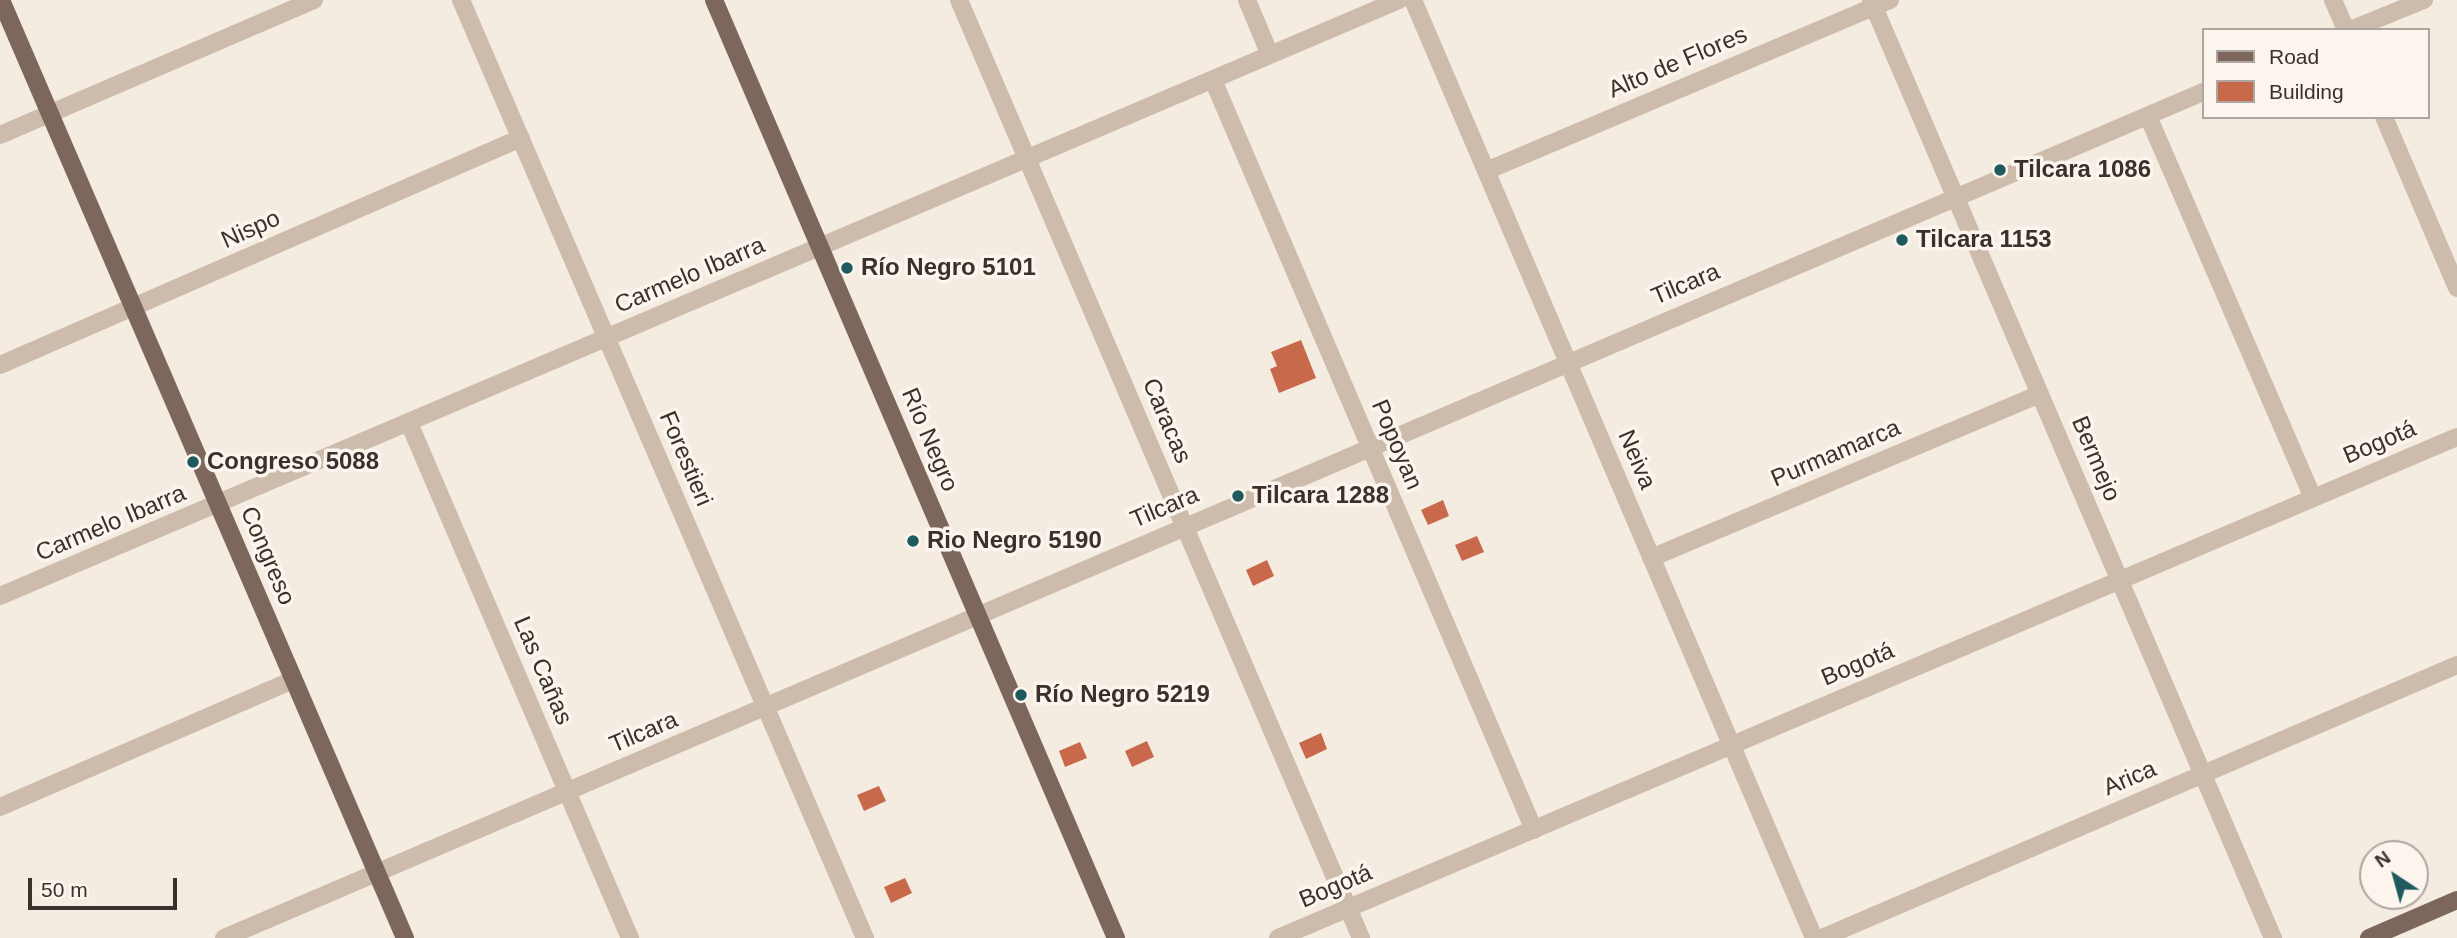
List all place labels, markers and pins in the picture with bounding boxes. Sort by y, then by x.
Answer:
place label: Tilcara 1086 [2014,156,2151,184]
marker: Tilcara 1086 [1992,162,2008,178]
place label: Tilcara 1153 [1916,226,2052,254]
marker: Tilcara 1153 [1894,232,1910,248]
place label: Río Negro 5101 [861,254,1036,282]
marker: Río Negro 5101 [839,260,855,276]
place label: Congreso 5088 [207,448,379,476]
marker: Congreso 5088 [185,454,201,470]
place label: Tilcara 1288 [1252,482,1389,510]
marker: Tilcara 1288 [1230,488,1246,504]
place label: Rio Negro 5190 [927,527,1102,555]
marker: Rio Negro 5190 [905,533,921,549]
place label: Río Negro 5219 [1035,681,1210,709]
marker: Río Negro 5219 [1013,687,1029,703]

